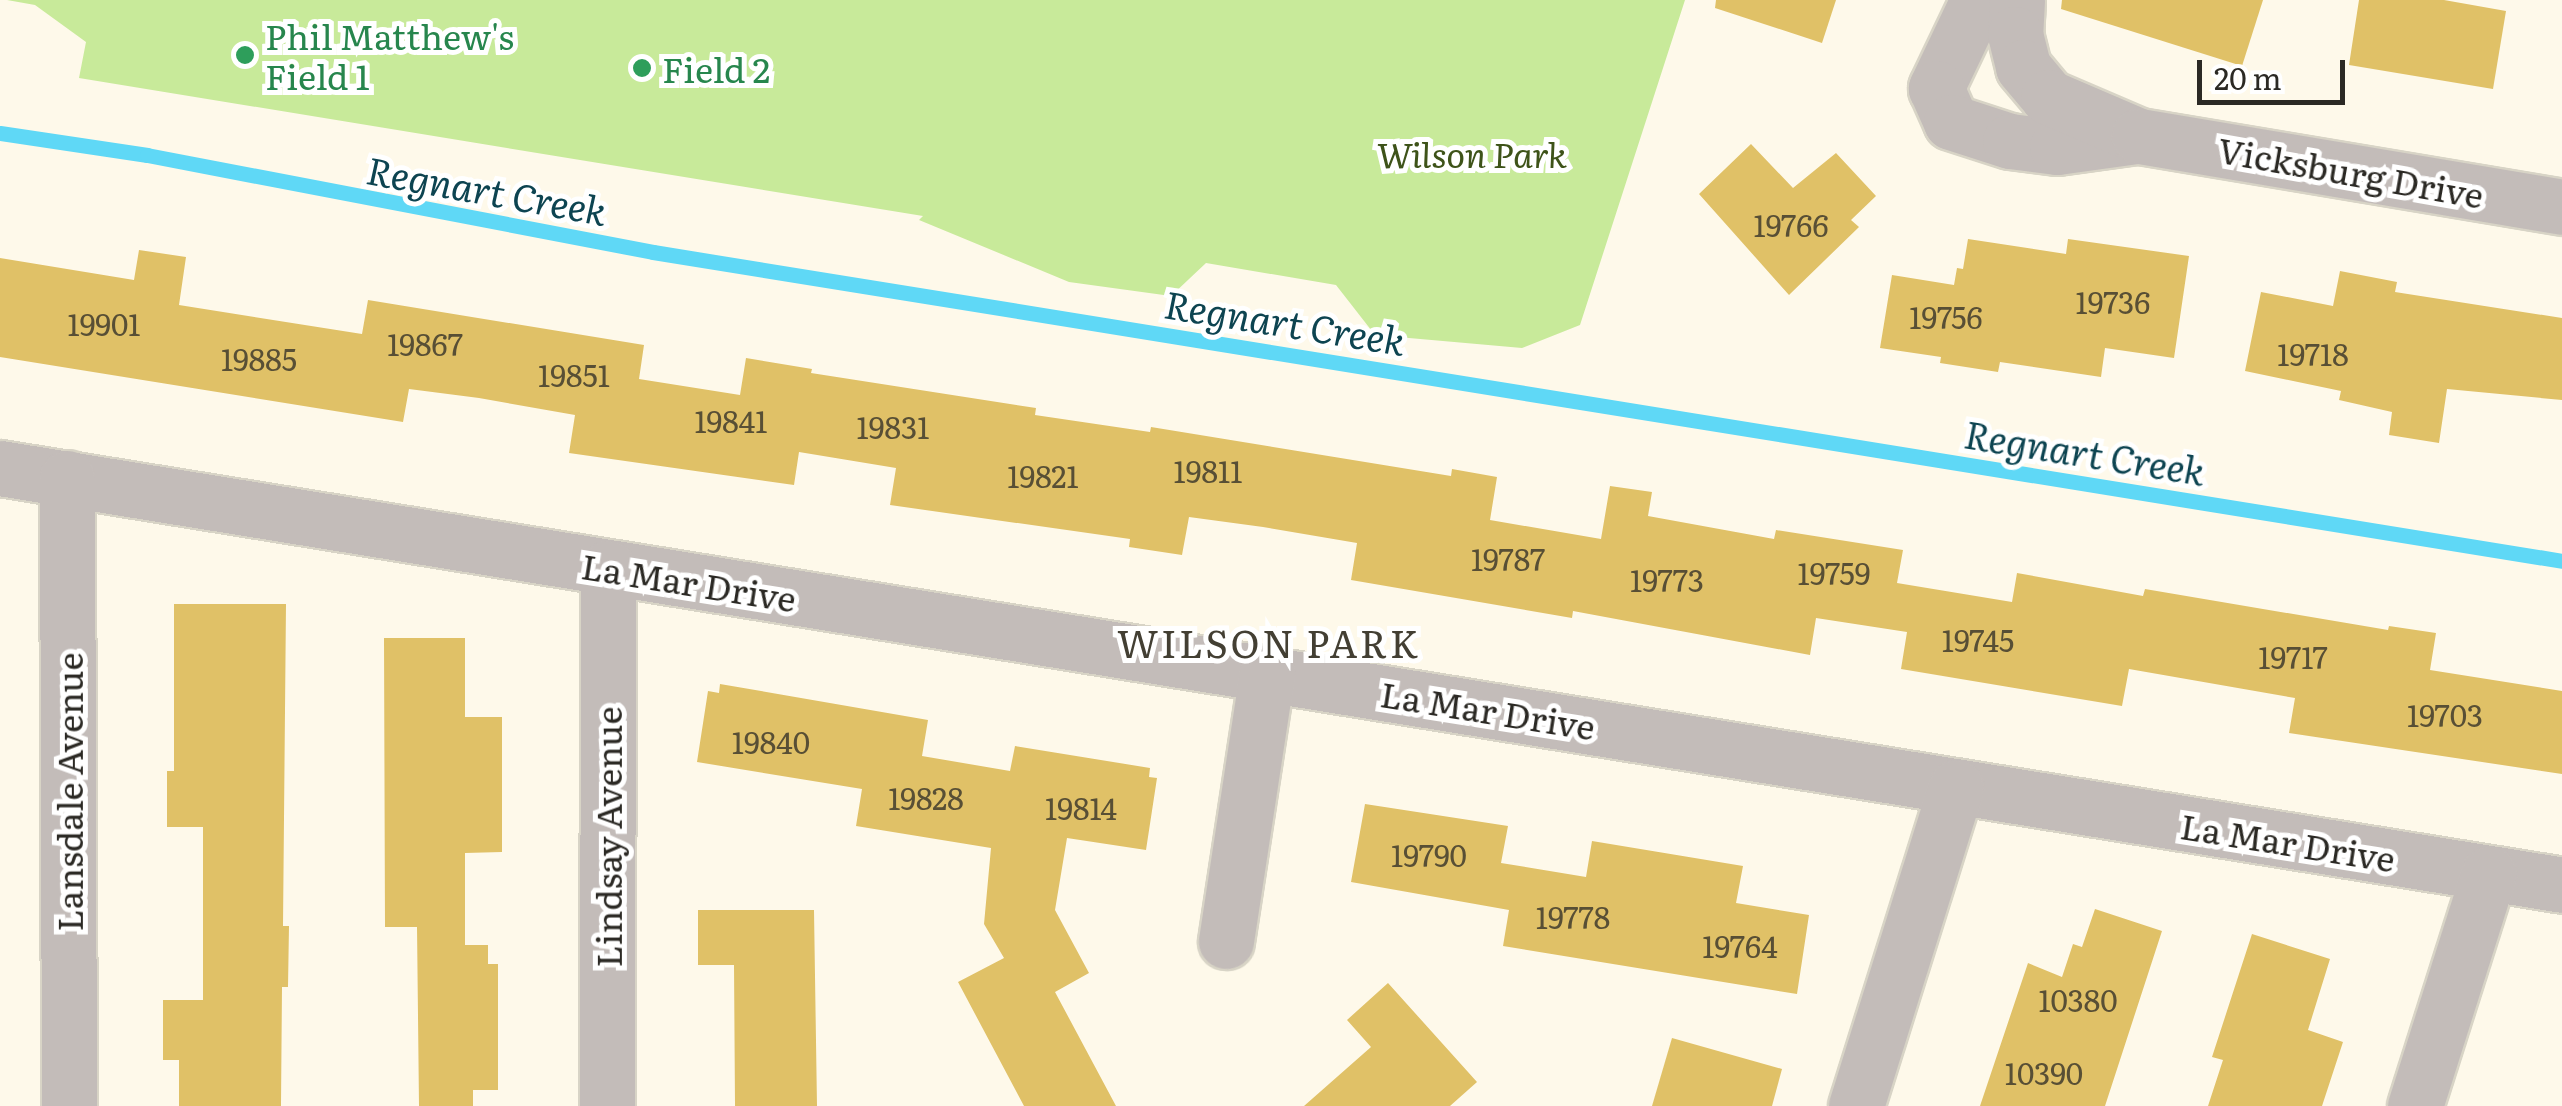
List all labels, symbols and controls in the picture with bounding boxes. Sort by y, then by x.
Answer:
place label: Phil Matthew's Field 1 [265,14,514,96]
scale bar [2202,40,2350,102]
marker: Phil Matthew's Field 1 [234,44,256,66]
place label: Field 2 [662,47,770,89]
text: 20 m [2214,55,2282,99]
marker: Field 2 [631,57,653,79]
street label: Vicksburg Drive [2215,127,2487,215]
park label: Wilson Park [1377,132,1567,174]
water label: Regnart Creek [363,145,611,233]
house number: 19766 [1753,206,1829,242]
water label: Regnart Creek [1161,279,1409,363]
house number: 19736 [2076,283,2150,319]
house number: 19756 [1909,298,1983,334]
house number: 19901 [67,305,141,341]
house number: 19867 [387,325,463,361]
house number: 19718 [2277,335,2349,371]
house number: 19885 [221,340,297,376]
house number: 19851 [538,356,610,392]
house number: 19841 [694,402,768,438]
house number: 19831 [857,408,929,444]
water label: Regnart Creek [1961,409,2209,493]
house number: 19811 [1174,452,1242,488]
house number: 19821 [1007,457,1079,493]
house number: 19787 [1471,540,1545,576]
street label: La Mar Drive [579,543,799,619]
house number: 19759 [1798,554,1870,590]
house number: 19773 [1630,561,1704,597]
district label: WILSON PARK [1117,619,1421,665]
house number: 19745 [1942,621,2014,657]
house number: 19717 [2258,638,2328,674]
street label: Lansdale Avenue [47,652,89,932]
street label: La Mar Drive [1378,671,1598,747]
house number: 19703 [2407,696,2483,732]
street label: Lindsay Avenue [586,706,628,968]
house number: 19840 [732,723,810,759]
house number: 19828 [888,779,964,815]
house number: 19814 [1045,789,1117,825]
street label: La Mar Drive [2178,803,2398,879]
house number: 19790 [1391,836,1467,872]
house number: 19778 [1536,898,1610,934]
house number: 19764 [1702,927,1778,963]
house number: 10380 [2038,981,2118,1017]
house number: 10390 [2005,1054,2083,1090]

